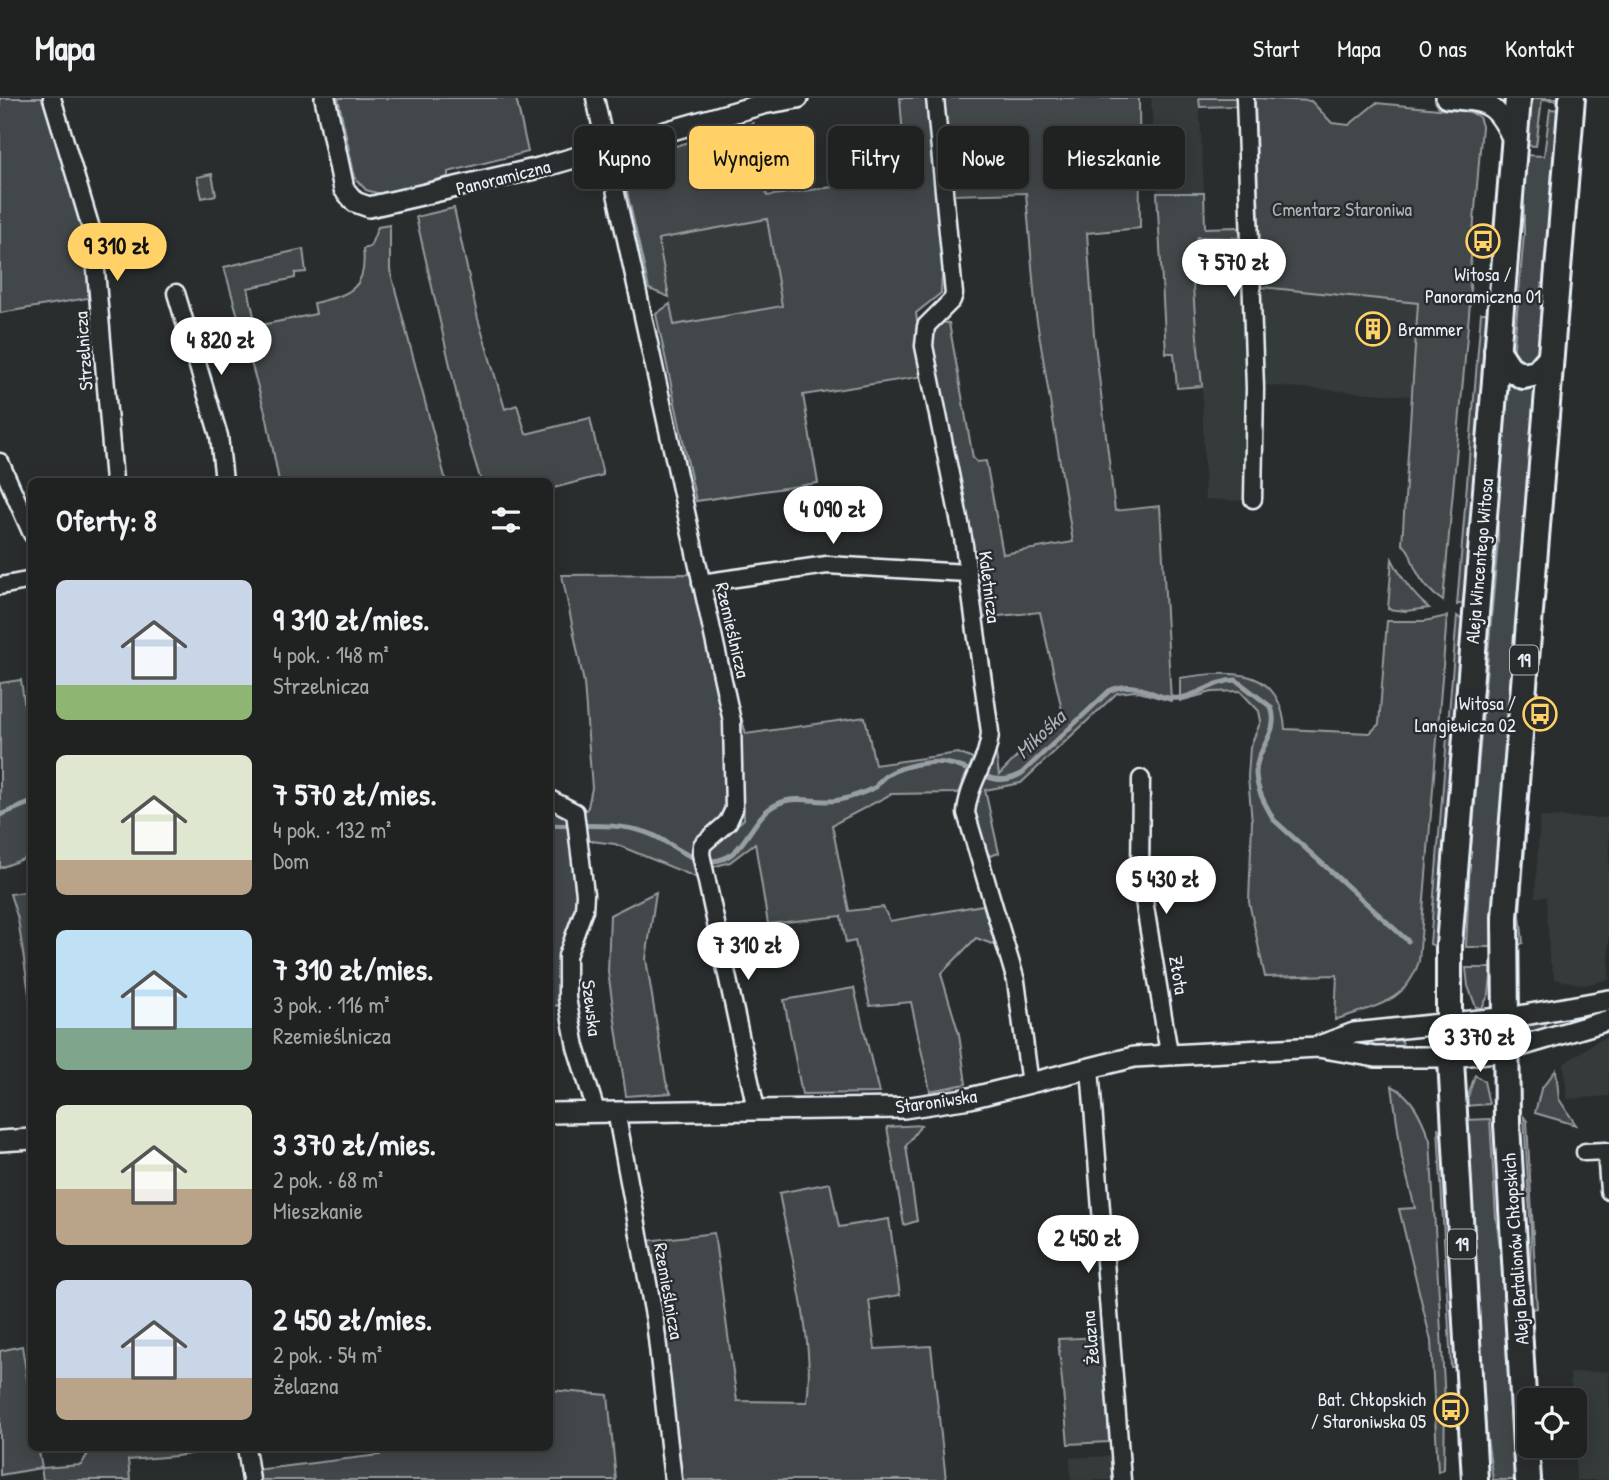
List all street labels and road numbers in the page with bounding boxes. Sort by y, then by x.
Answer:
street label: Panoramiczna [453,153,553,201]
street label: Strzelnicza [67,310,99,391]
street label: Aleja Wincentego Witosa [1459,477,1499,645]
street label: Kaletnicza [973,550,1007,625]
street label: Rzemieślnicza [709,580,757,681]
road number: 19 [1510,646,1538,674]
street label: Złota [1163,954,1195,997]
street label: Szewska [576,979,608,1038]
street label: Staroniwska [894,1082,979,1120]
street label: Aleja Batalionów Chłopskich [1495,1152,1535,1346]
road number: 19 [1448,1230,1476,1259]
street label: Rzemieślnicza [648,1241,690,1342]
street label: Żelazna [1075,1309,1105,1366]

